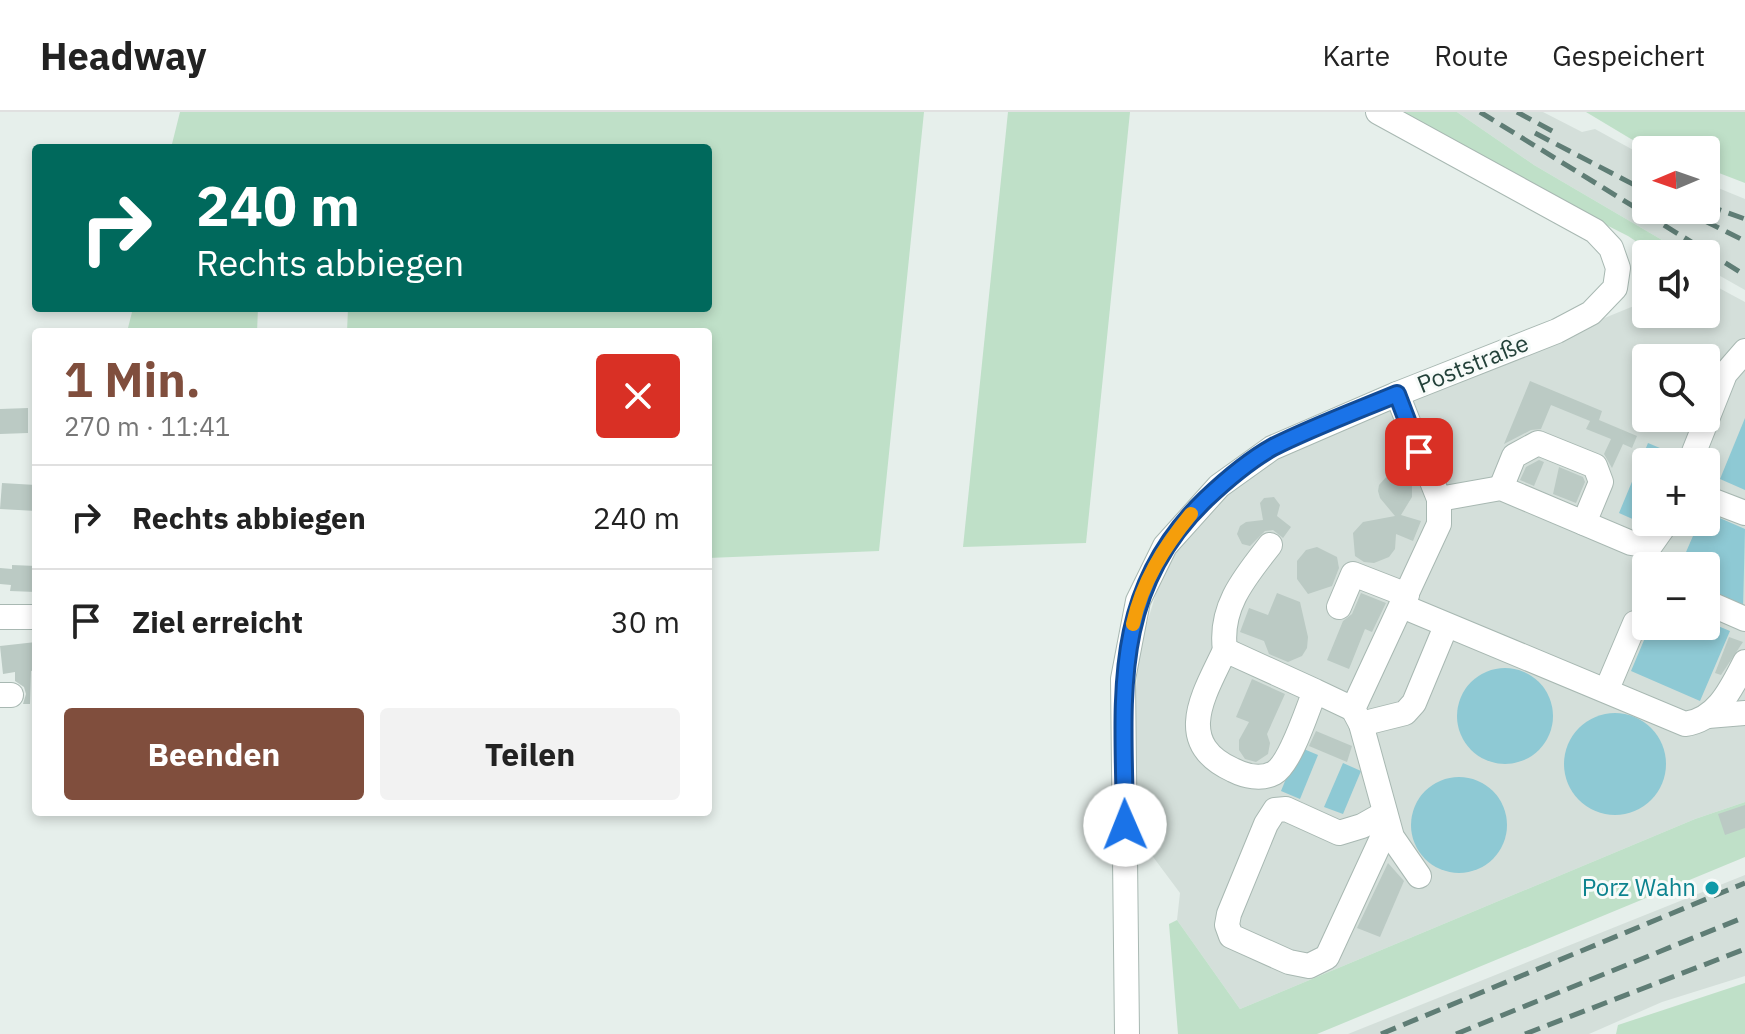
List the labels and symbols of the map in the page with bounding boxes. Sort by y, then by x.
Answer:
north arrow [1632,136,1720,224]
street label: Poststraße [1412,326,1533,400]
pin [1385,418,1453,486]
position arrow [1083,783,1167,867]
place label: Porz Wahn [1582,871,1696,903]
marker: Porz Wahn [1703,879,1721,897]

